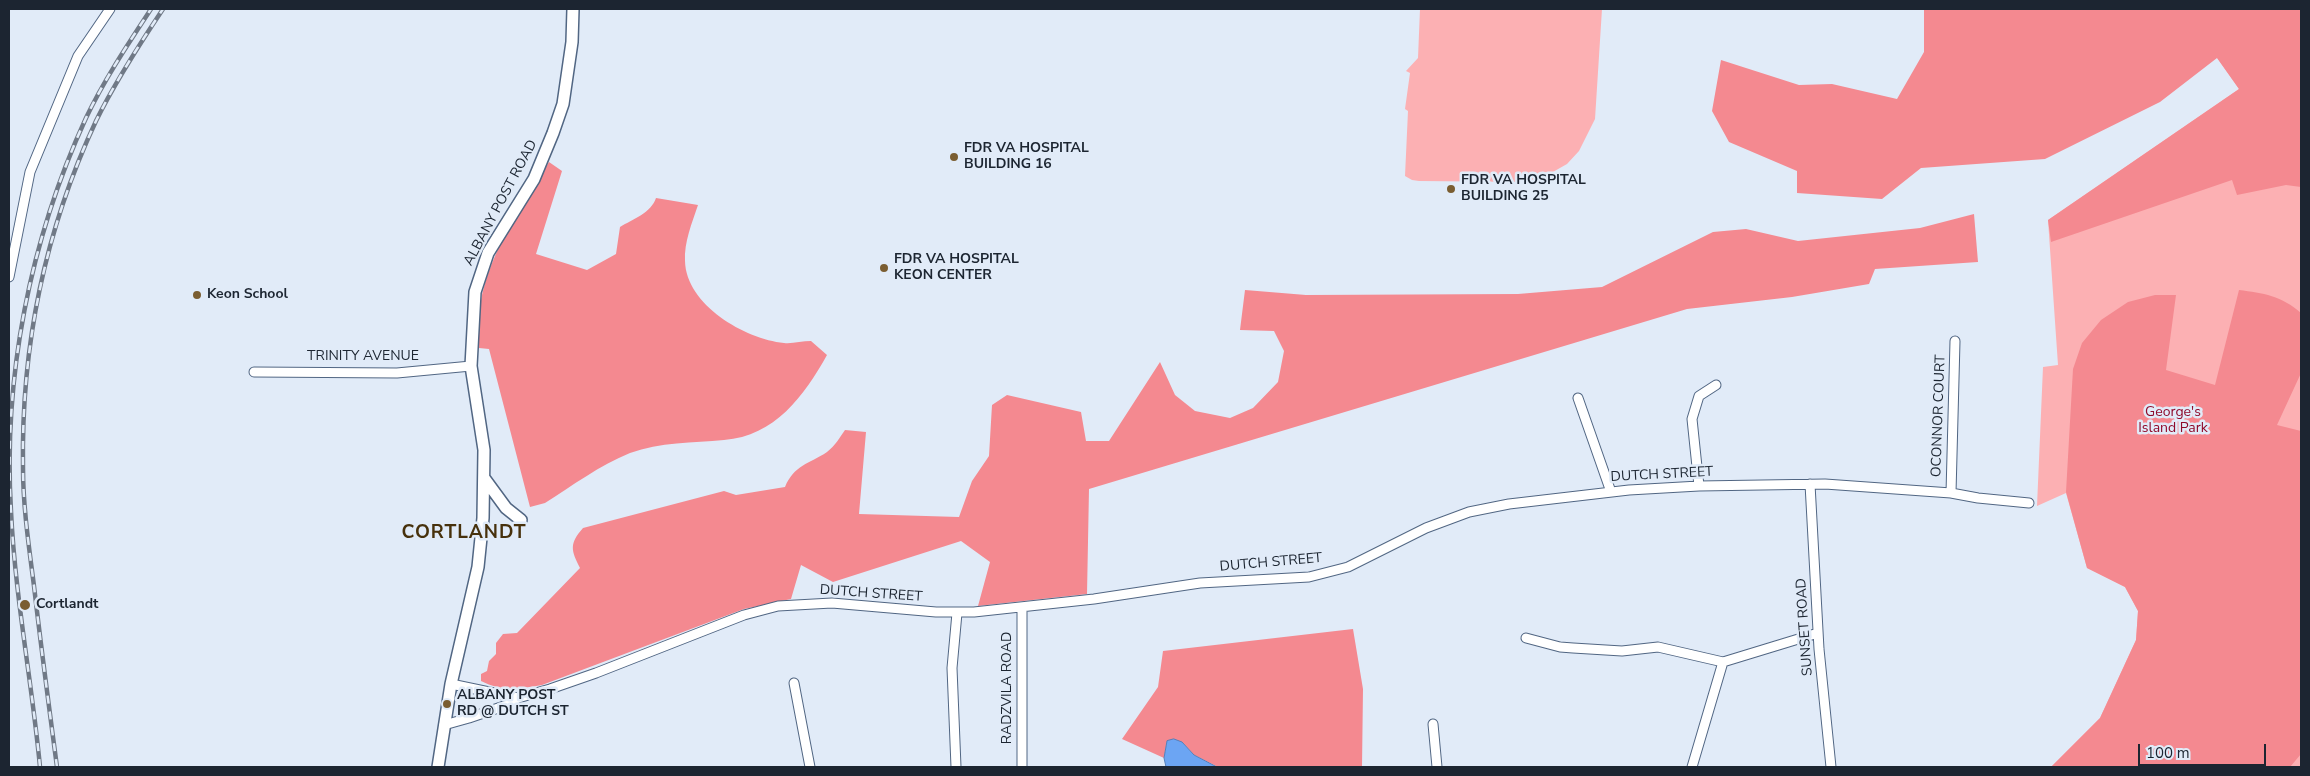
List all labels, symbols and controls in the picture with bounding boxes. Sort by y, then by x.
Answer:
street label: ALBANY POST ROAD [461,137,541,269]
place label: FDR VA HOSPITAL BUILDING 16 [964,141,1089,174]
marker: FDR VA HOSPITAL BUILDING 16 [948,151,960,163]
place label: FDR VA HOSPITAL BUILDING 25 [1461,173,1586,206]
marker: FDR VA HOSPITAL BUILDING 25 [1445,183,1457,195]
place label: FDR VA HOSPITAL KEON CENTER [894,252,1019,284]
marker: FDR VA HOSPITAL KEON CENTER [878,262,890,274]
place label: Keon School [207,287,288,303]
marker: Keon School [191,289,203,301]
street label: TRINITY AVENUE [307,349,419,365]
street label: OCONNOR COURT [1928,354,1950,478]
park label: George's Island Park [2138,405,2208,438]
street label: DUTCH STREET [1610,464,1714,486]
district label: CORTLANDT [400,522,528,544]
street label: DUTCH STREET [1219,550,1323,576]
street label: SUNSET ROAD [1793,577,1817,677]
street label: DUTCH STREET [819,582,923,606]
place label: Cortlandt [36,597,98,613]
marker: Cortlandt [18,598,32,612]
street label: RADZVILA ROAD [1000,632,1016,744]
place label: ALBANY POST RD @ DUTCH ST [457,688,569,720]
marker: ALBANY POST RD @ DUTCH ST [441,698,453,710]
scale bar [2140,734,2268,766]
text: 100 m [2146,743,2190,763]

